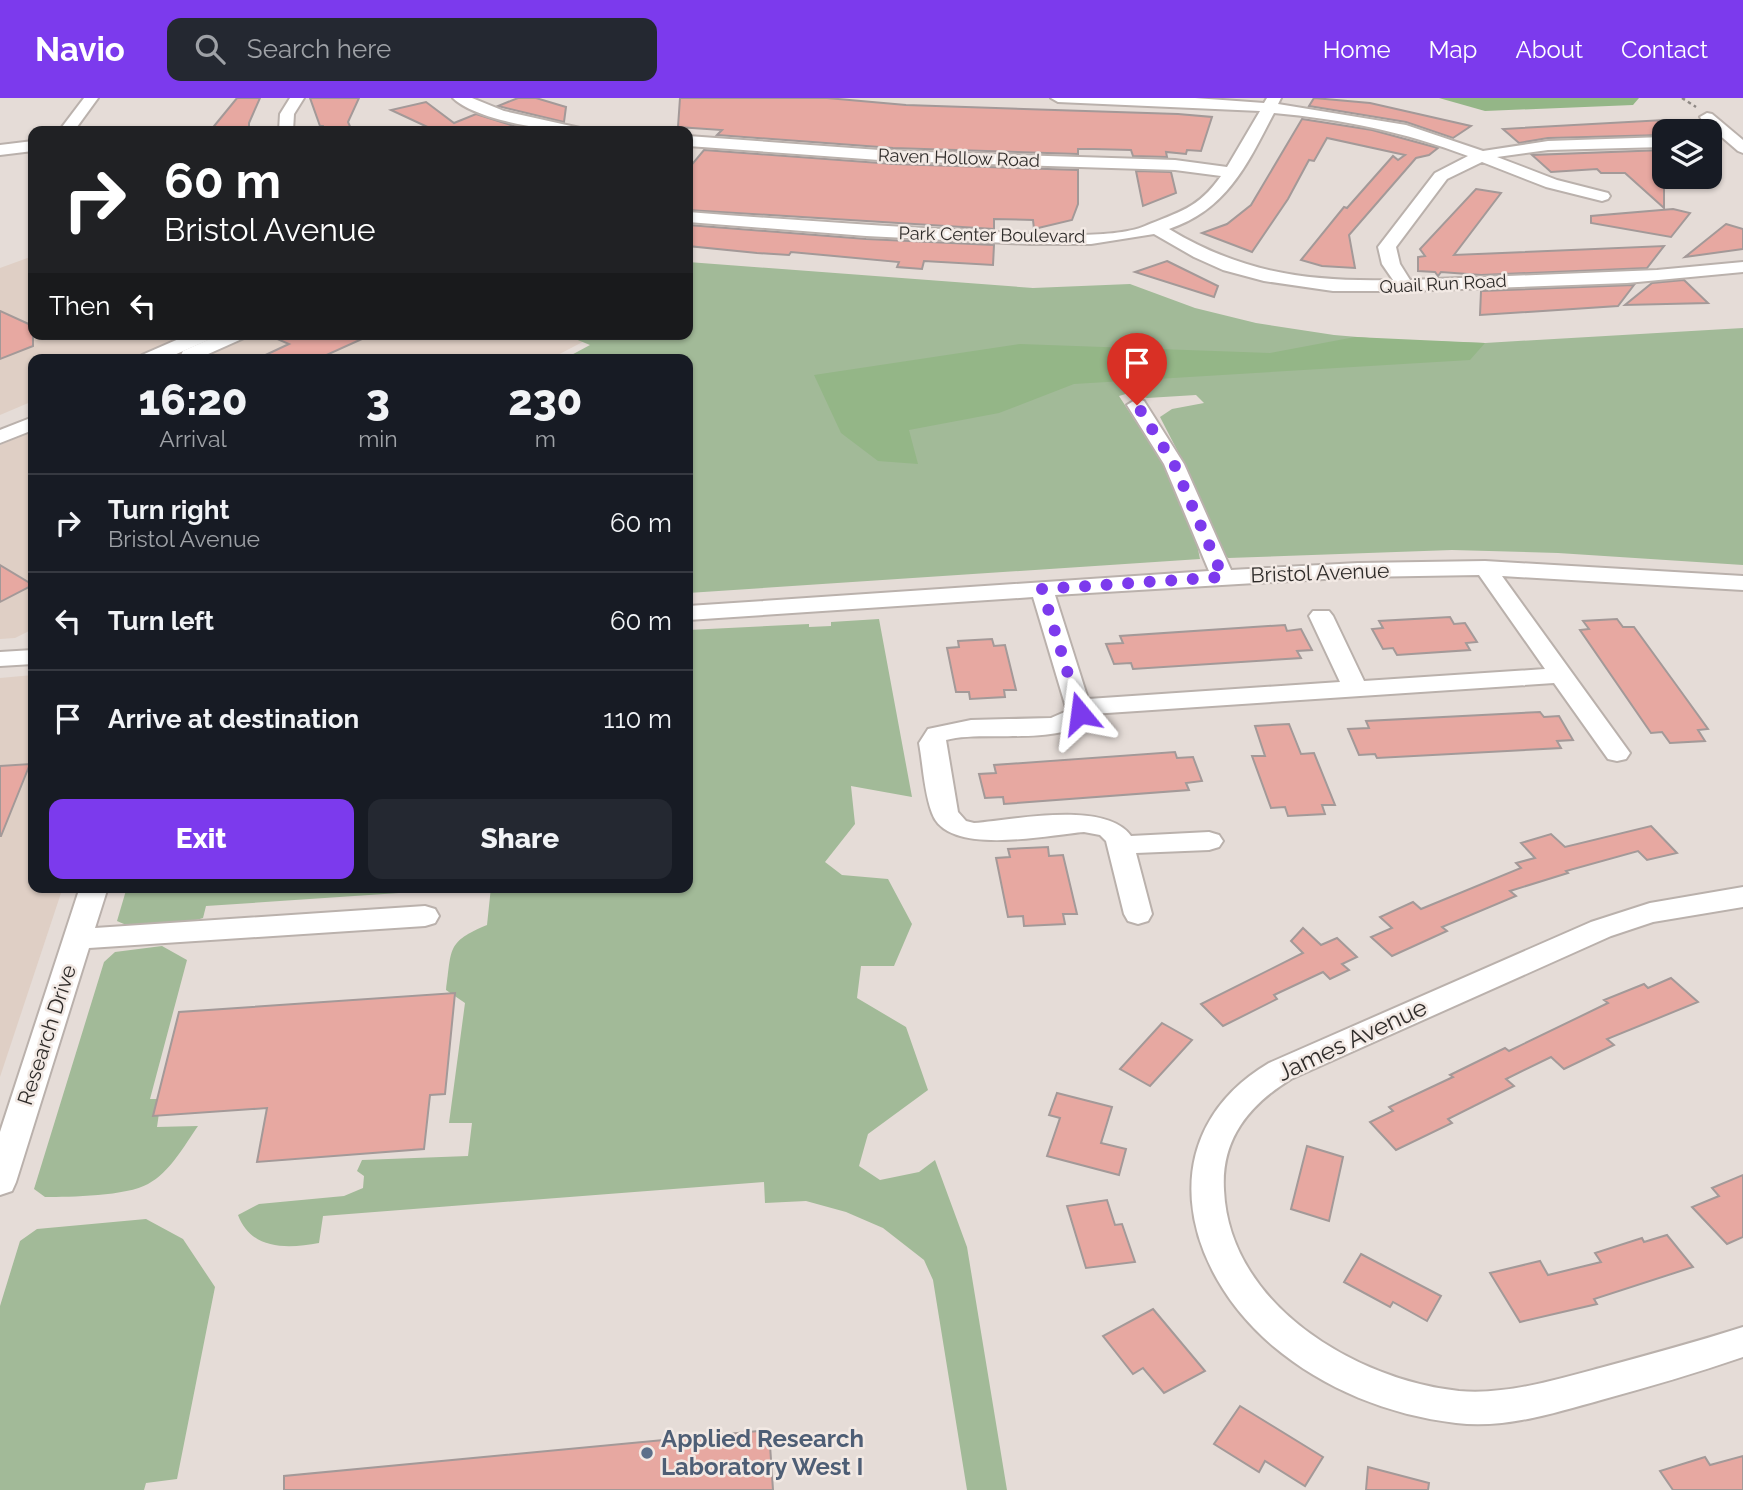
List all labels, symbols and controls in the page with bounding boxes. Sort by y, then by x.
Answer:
search box [167,18,657,81]
text: Navio [35,30,125,69]
icon: search [191,30,229,68]
text: Search here [247,34,391,64]
text: Home [1323,35,1391,64]
text: Map [1429,35,1477,64]
text: About [1515,35,1583,64]
text: Contact [1621,35,1708,64]
map controls [1652,119,1722,189]
button: layers [1652,119,1722,189]
street label: Raven Hollow Road [878,144,1040,171]
text: 60 m [164,152,281,209]
icon: right [49,154,140,245]
text: Bristol Avenue [164,211,376,248]
street label: Park Center Boulevard [899,222,1085,247]
street label: Quail Run Road [1379,270,1507,297]
icon: left [124,287,162,325]
text: Then [49,291,110,321]
pin [1107,333,1167,405]
icon: arrive [1118,344,1156,382]
text: 16:20 [139,376,248,425]
text: 3 [366,376,390,425]
text: 230 [508,376,582,425]
text: Arrival [159,425,227,452]
text: min [358,425,398,452]
text: m [535,425,556,452]
text: Turn right [108,495,229,525]
icon: right [49,504,87,542]
text: 60 m [610,508,672,538]
text: Bristol Avenue [108,525,260,552]
street label: Bristol Avenue [1250,558,1390,587]
icon: left [49,602,87,640]
text: Turn left [108,606,214,636]
text: 60 m [610,606,672,636]
position arrow [1043,676,1117,750]
icon: arrive [49,700,87,738]
text: Arrive at destination [108,704,359,734]
text: 110 m [603,704,672,734]
button: Exit [49,799,354,879]
button: Share [368,799,672,879]
street label: Research Drive [12,962,81,1108]
street label: James Avenue [1272,992,1431,1087]
place label: Applied Research Laboratory West I [661,1424,864,1481]
marker: Applied Research Laboratory West I [639,1445,655,1461]

